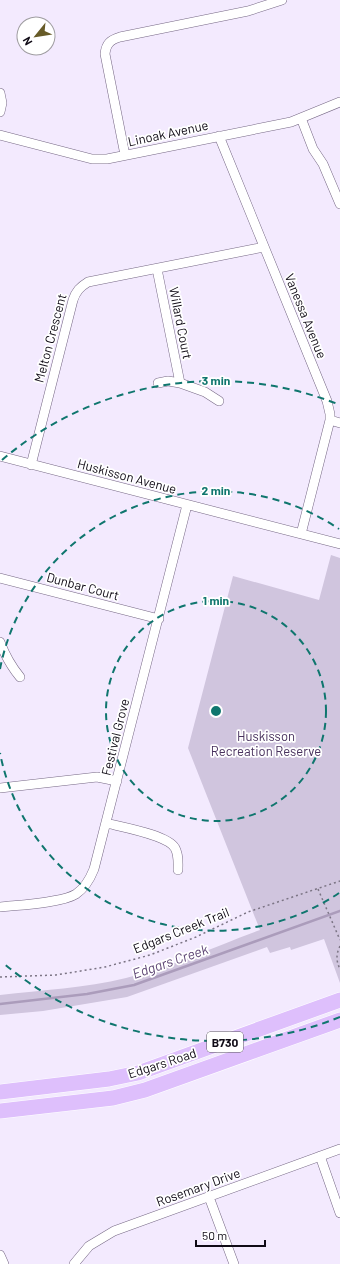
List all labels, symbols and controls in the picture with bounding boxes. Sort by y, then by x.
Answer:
north arrow [16,16,56,56]
text: N [19,35,34,48]
street label: Linoak Avenue [126,117,210,149]
street label: Vanessa Avenue [282,271,330,361]
street label: Willard Court [166,285,196,361]
street label: Melton Crescent [30,292,70,384]
text: 3 min [202,373,230,387]
street label: Huskisson Avenue [76,455,178,497]
text: 2 min [202,483,230,497]
street label: Dunbar Court [45,569,121,603]
text: 1 min [203,593,229,607]
street label: Festival Grove [98,697,132,777]
centre of rings [209,704,223,718]
park label: Huskisson Recreation Reserve [211,728,321,759]
street label: Edgars Creek Trail [131,903,231,957]
water label: Edgars Creek [130,940,210,982]
road number: B730 [207,1032,243,1052]
street label: Edgars Road [126,1044,198,1082]
street label: Rosemary Drive [154,1164,242,1210]
scale bar [196,1222,265,1248]
text: 50 m [202,1228,227,1242]

